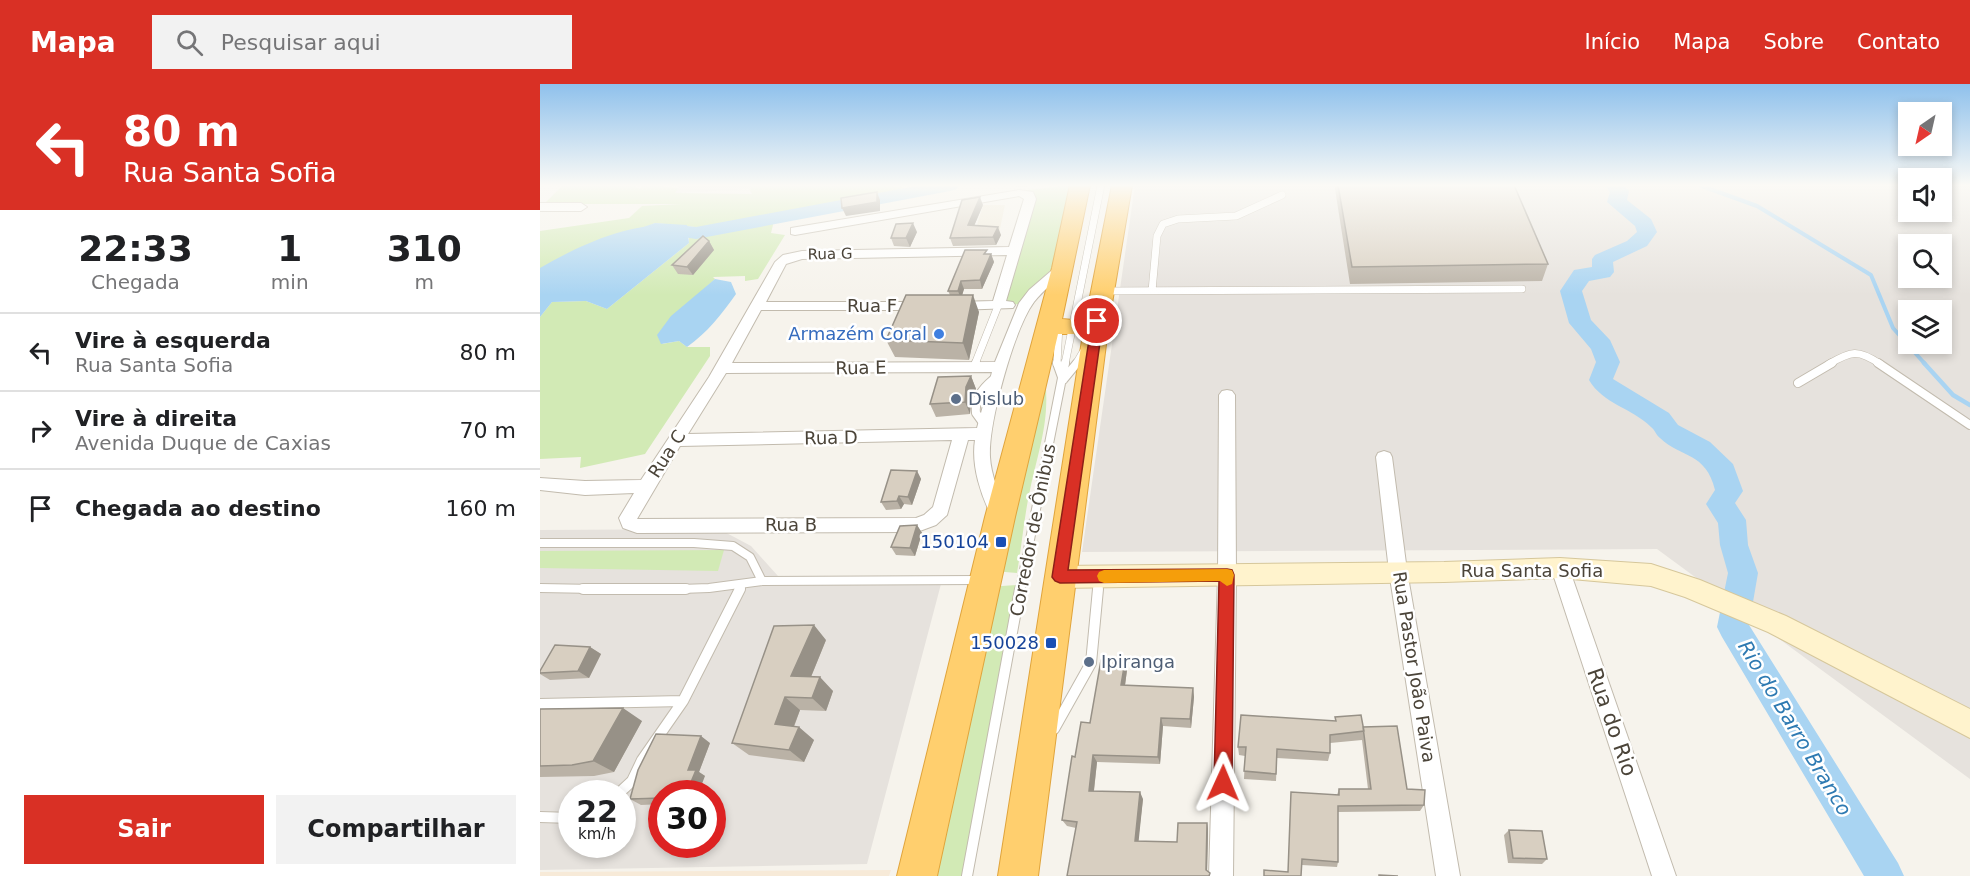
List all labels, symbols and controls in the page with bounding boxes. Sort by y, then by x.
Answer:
search box [152,15,572,69]
text: Mapa [30,26,116,59]
icon: search [173,26,206,59]
text: Pesquisar aqui [221,30,381,55]
text: Início [1585,30,1640,54]
text: Mapa [1673,30,1730,54]
text: Sobre [1763,30,1824,54]
text: Contato [1857,30,1940,54]
north arrow [1898,102,1952,156]
map controls [1898,102,1952,354]
text: 80 m [123,107,240,156]
icon: left [24,108,102,186]
text: Rua Santa Sofia [123,157,337,188]
button: sound [1898,168,1952,222]
text: 22:33 [78,228,193,269]
text: 1 [277,228,302,269]
text: 310 [387,228,462,269]
button: search [1898,234,1952,288]
street label: Rua G [807,245,853,263]
text: Chegada [91,270,180,294]
text: min [271,270,309,294]
text: m [415,270,434,294]
street label: Rua F [847,295,897,316]
pin [1071,295,1122,346]
button: layers [1898,300,1952,354]
icon: arrive [1080,304,1113,337]
place label: Armazém Coral [788,323,927,344]
marker: Armazém Coral [932,327,946,341]
text: Vire à esquerda [75,328,271,353]
icon: left [24,336,57,369]
text: 80 m [460,340,516,365]
text: Rua Santa Sofia [75,353,233,377]
street label: Rua E [835,357,887,378]
place label: Dislub [968,388,1024,409]
marker: Dislub [949,392,963,406]
text: Vire à direita [75,406,237,431]
icon: right [24,414,57,447]
text: 70 m [460,418,516,443]
street label: Rua C [643,426,690,481]
street label: Rua D [804,427,858,448]
text: Avenida Duque de Caxias [75,431,331,455]
street label: Corredor de Ônibus [1005,442,1060,618]
icon: arrive [24,492,57,525]
text: Chegada ao destino [75,496,321,521]
text: 160 m [446,496,516,521]
street label: Rua B [765,514,817,535]
place label: 150104 [920,531,989,552]
marker: 150104 [994,535,1008,549]
street label: Rua Santa Sofia [1461,560,1603,581]
street label: Rua Pastor João Paiva [1389,570,1440,764]
place label: 150028 [970,632,1039,653]
marker: 150028 [1044,636,1058,650]
water label: Rio do Barro Branco [1733,636,1857,820]
place label: Ipiranga [1101,651,1175,672]
marker: Ipiranga [1082,655,1096,669]
street label: Rua do Rio [1582,665,1642,779]
position arrow [1191,751,1255,815]
speed limit sign: 30 [648,780,726,858]
text: 22 [576,794,618,829]
button: Sair [24,795,264,864]
button: Compartilhar [276,795,516,864]
text: km/h [578,825,616,843]

